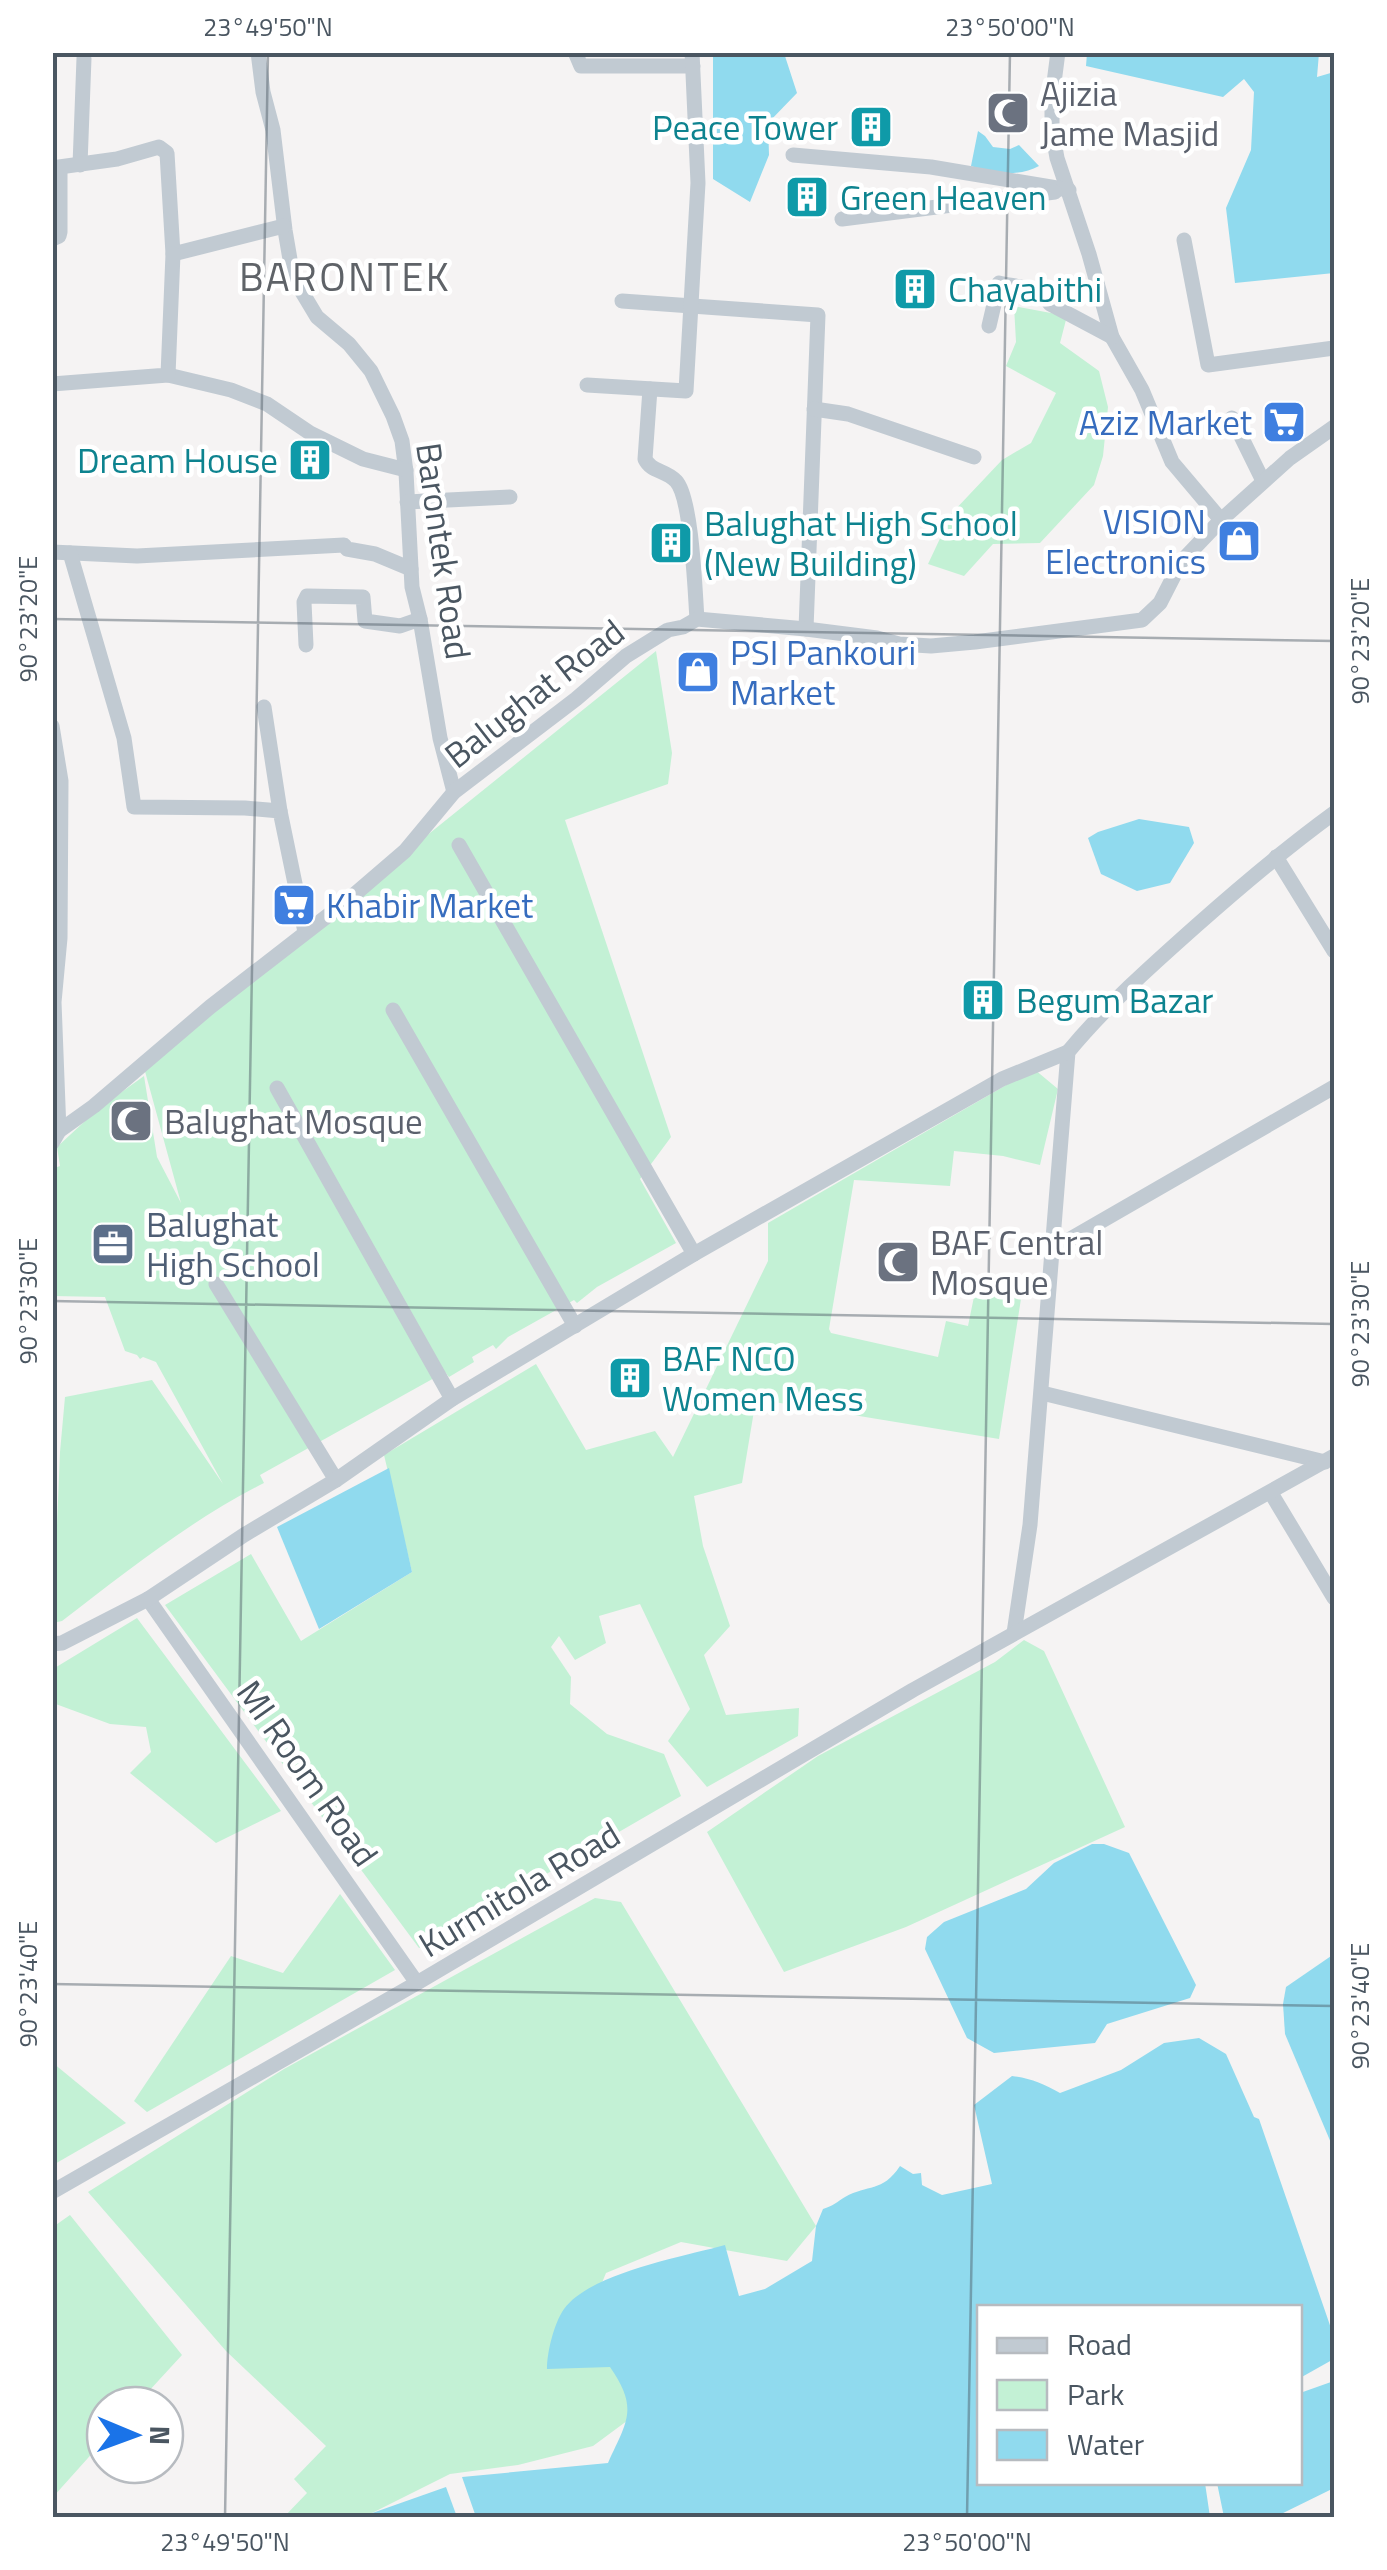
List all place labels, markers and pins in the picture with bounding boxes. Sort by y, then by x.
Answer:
place label: Ajizia Jame Masjid [1040,66,1219,160]
mosque icon: Ajizia Jame Masjid [985,90,1031,136]
place label: Peace Tower [652,100,838,154]
building icon: Peace Tower [848,104,894,150]
place label: Green Heaven [840,170,1047,224]
building icon: Green Heaven [784,174,830,220]
place label: Chayabithi [948,262,1102,316]
building icon: Chayabithi [892,266,938,312]
place label: Aziz Market [1079,395,1252,449]
supermarket icon: Aziz Market [1261,399,1307,445]
place label: Dream House [77,433,278,487]
building icon: Dream House [287,437,333,483]
place label: VISION Electronics [1045,494,1206,588]
place label: Balughat High School (New Building) [704,496,1018,590]
shop icon: VISION Electronics [1216,518,1262,564]
building icon: Balughat High School (New Building) [648,520,694,566]
place label: PSI Pankouri Market [730,625,916,719]
shop icon: PSI Pankouri Market [675,649,721,695]
place label: Khabir Market [326,878,533,932]
supermarket icon: Khabir Market [271,882,317,928]
place label: Begum Bazar [1016,973,1213,1027]
building icon: Begum Bazar [960,977,1006,1023]
place label: Balughat Mosque [164,1094,423,1148]
mosque icon: Balughat Mosque [108,1098,154,1144]
place label: Balughat High School [146,1197,320,1291]
place label: BAF Central Mosque [930,1215,1103,1309]
office icon: Balughat High School [90,1221,136,1267]
mosque icon: BAF Central Mosque [875,1239,921,1285]
place label: BAF NCO Women Mess [662,1331,864,1425]
building icon: BAF NCO Women Mess [607,1355,653,1401]

